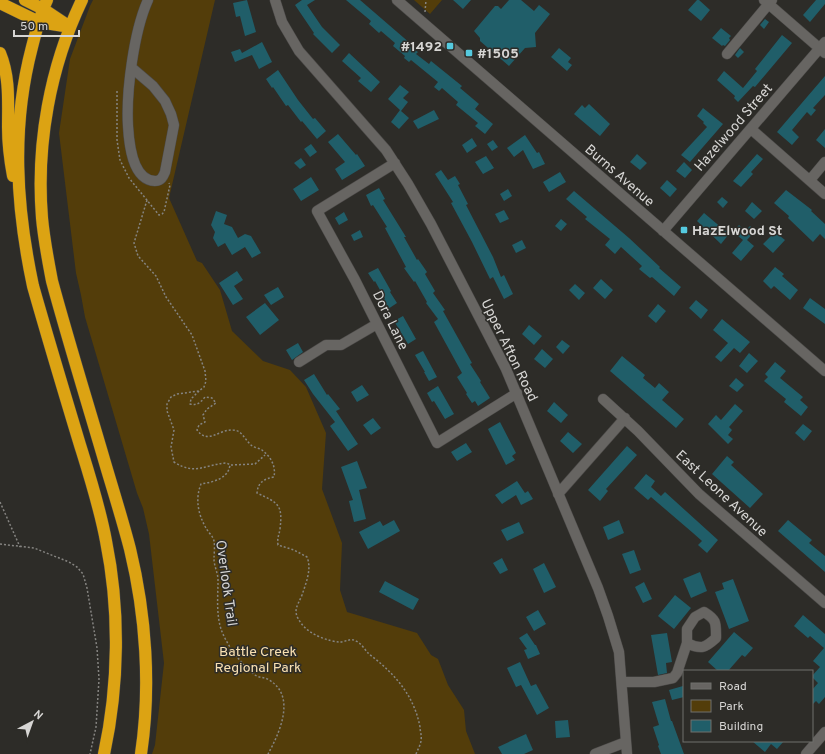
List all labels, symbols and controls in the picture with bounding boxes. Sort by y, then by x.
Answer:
scale bar [14,12,79,38]
text: 50 m [20,19,48,35]
place label: #1492 [400,39,442,56]
marker: #1492 [445,41,455,51]
place label: #1505 [477,46,519,63]
marker: #1505 [464,48,474,58]
street label: Hazelwood Street [691,81,777,175]
street label: Burns Avenue [581,141,657,211]
place label: HazElwood St [692,223,782,240]
marker: HazElwood St [679,225,689,235]
street label: Dora Lane [368,288,411,353]
street label: Upper Afton Road [476,297,541,405]
street label: East Leone Avenue [672,447,770,541]
street label: Overlook Trail [211,539,240,627]
park label: Battle Creek Regional Park [214,644,302,677]
legend [683,670,813,742]
text: Road [719,679,747,695]
text: Park [719,699,744,715]
north arrow [12,702,52,742]
text: N [30,707,45,723]
text: Building [719,719,763,735]

